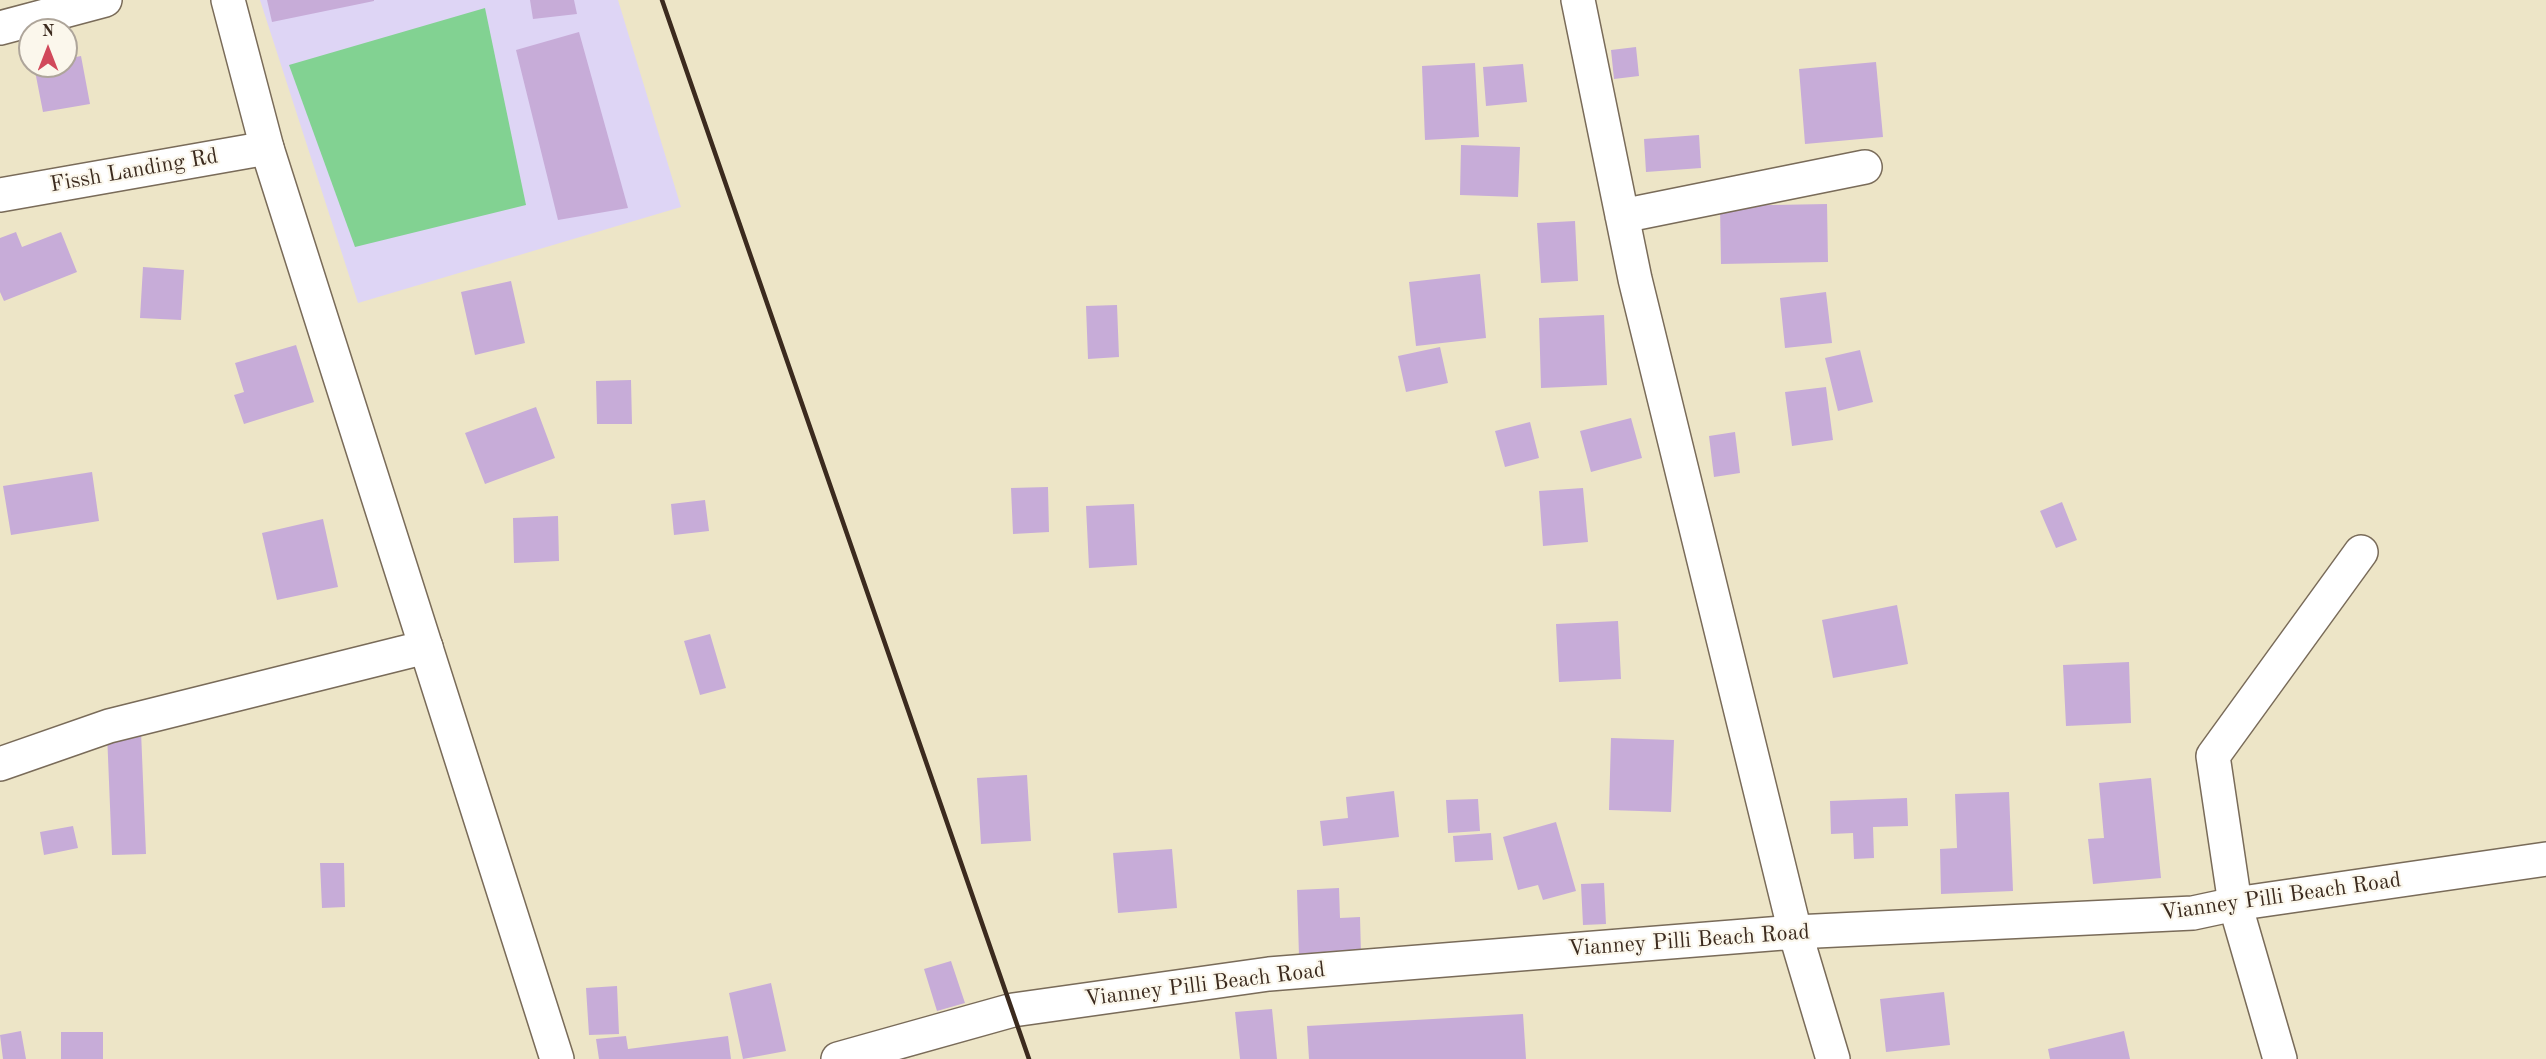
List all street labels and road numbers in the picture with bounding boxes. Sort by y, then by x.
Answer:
street label: Fissh Landing Rd [48,143,220,199]
street label: Vianney Pilli Beach Road [2159,867,2403,927]
street label: Vianney Pilli Beach Road [1567,919,1811,963]
street label: Vianney Pilli Beach Road [1083,957,1327,1013]

